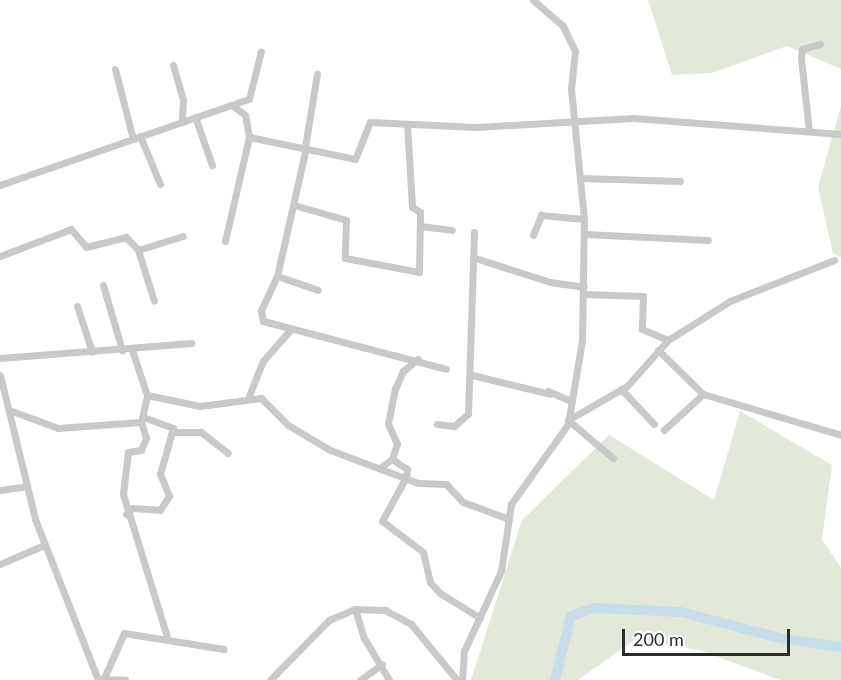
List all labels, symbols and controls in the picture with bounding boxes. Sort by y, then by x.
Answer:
scale bar [625,617,793,655]
text: 200 m [633,628,684,650]

